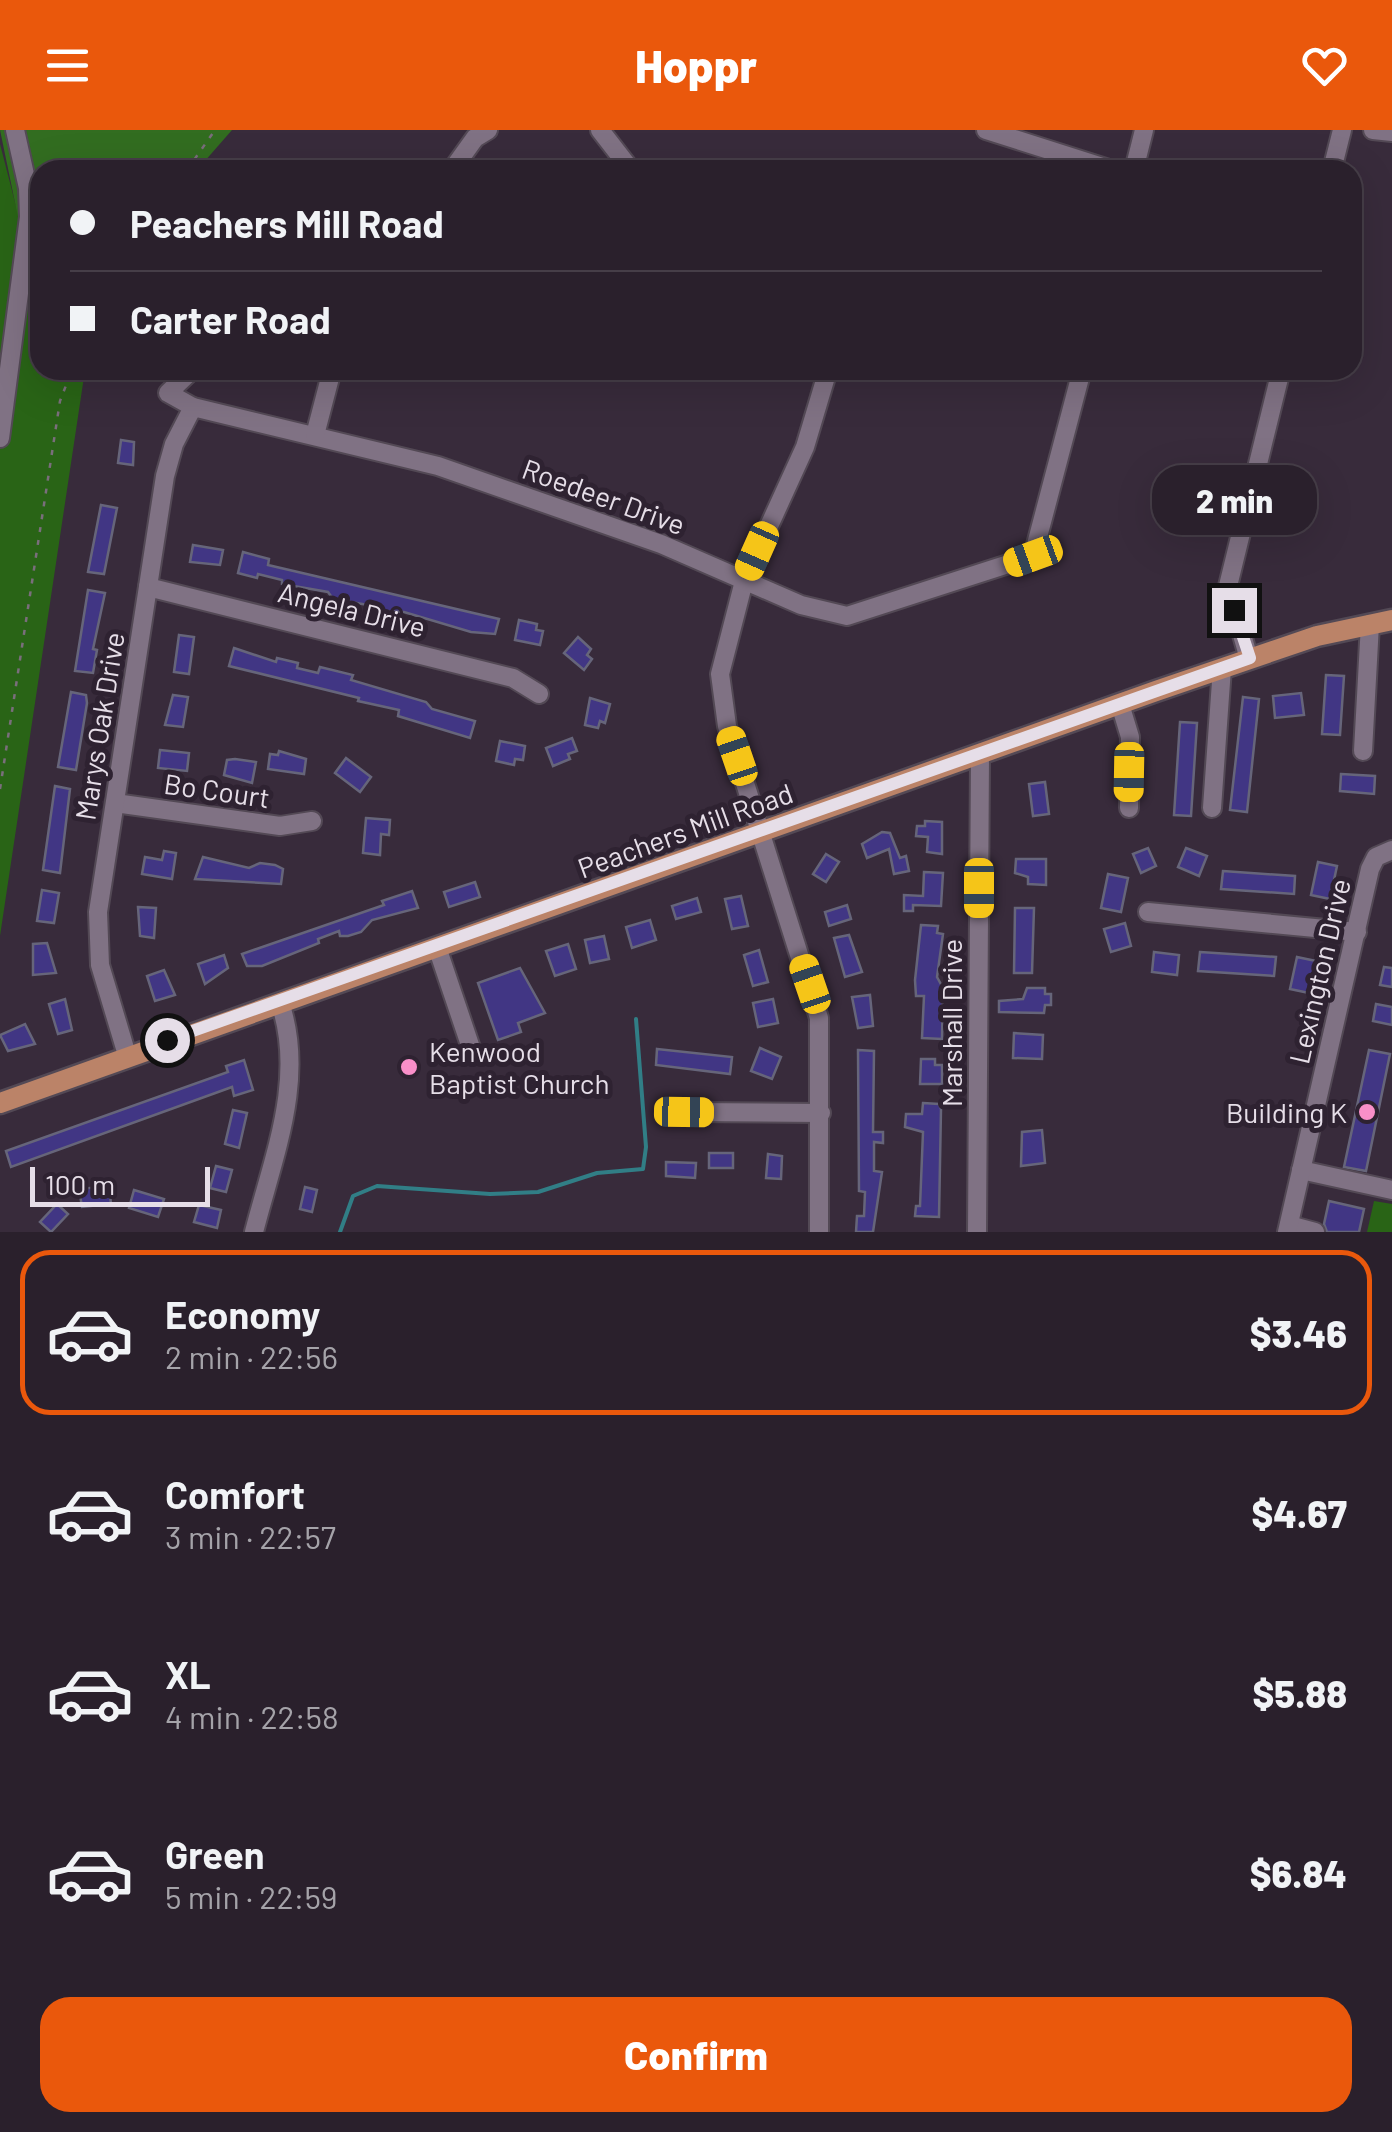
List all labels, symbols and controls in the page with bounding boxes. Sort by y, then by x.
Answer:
icon: menu [40,38,95,93]
text: Hoppr [635,38,757,92]
icon: heart [1297,38,1352,93]
text: Peachers Mill Road [130,200,444,246]
text: Carter Road [130,296,331,342]
street label: Roedeer Drive [518,451,690,541]
callout: 2 min [1152,465,1316,535]
text: 2 min [1196,481,1273,519]
car [731,517,783,585]
car [1000,532,1066,580]
street label: Angela Drive [275,574,429,644]
route end [1212,588,1257,633]
street label: Marys Oak Drive [67,630,131,822]
car [713,723,761,789]
car [1113,742,1145,802]
street label: Bo Court [162,766,272,814]
street label: Peachers Mill Road [573,775,797,885]
car [964,858,994,918]
street label: Lexington Drive [1281,875,1357,1067]
street label: Marshall Drive [934,939,968,1107]
car [786,951,834,1017]
route start [145,1018,190,1063]
place label: Kenwood Baptist Church [429,1034,610,1100]
marker: Kenwood Baptist Church [398,1056,420,1078]
place label: Building K [1226,1095,1347,1129]
car [654,1096,714,1128]
marker: Building K [1356,1101,1378,1123]
scale bar [30,1162,210,1206]
text: 100 m [45,1167,115,1201]
icon: car [45,1288,135,1378]
text: Economy [165,1291,320,1337]
text: $3.46 [1250,1310,1347,1356]
text: 2 min · 22:56 [165,1337,338,1375]
icon: car [45,1468,135,1558]
text: Comfort [165,1471,305,1517]
text: $4.67 [1251,1490,1347,1536]
text: 3 min · 22:57 [165,1517,336,1555]
icon: car [45,1648,135,1738]
text: XL [165,1651,211,1697]
text: $5.88 [1252,1670,1347,1716]
text: 4 min · 22:58 [165,1697,339,1735]
icon: car [45,1828,135,1918]
text: Green [165,1831,265,1877]
text: $6.84 [1250,1850,1347,1896]
text: 5 min · 22:59 [165,1877,338,1915]
button: Confirm [40,1997,1352,2112]

